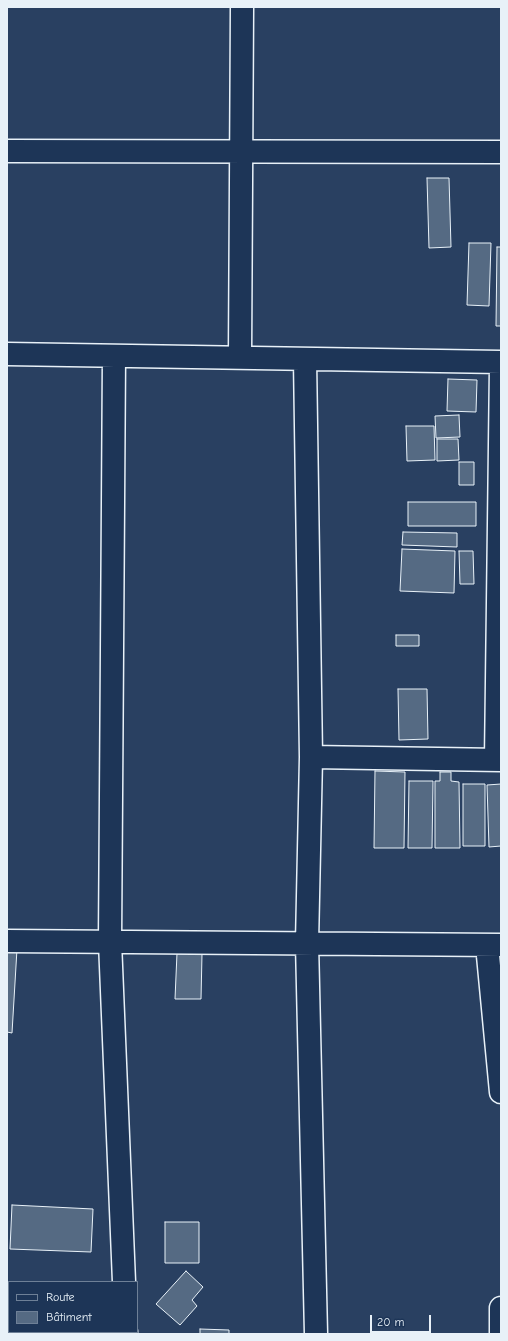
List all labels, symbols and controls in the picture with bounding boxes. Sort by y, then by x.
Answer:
legend [8,1281,138,1333]
text: Route [46,1290,75,1304]
scale bar [372,1307,433,1333]
text: Bâtiment [46,1310,92,1324]
text: 20 m [377,1315,405,1329]

